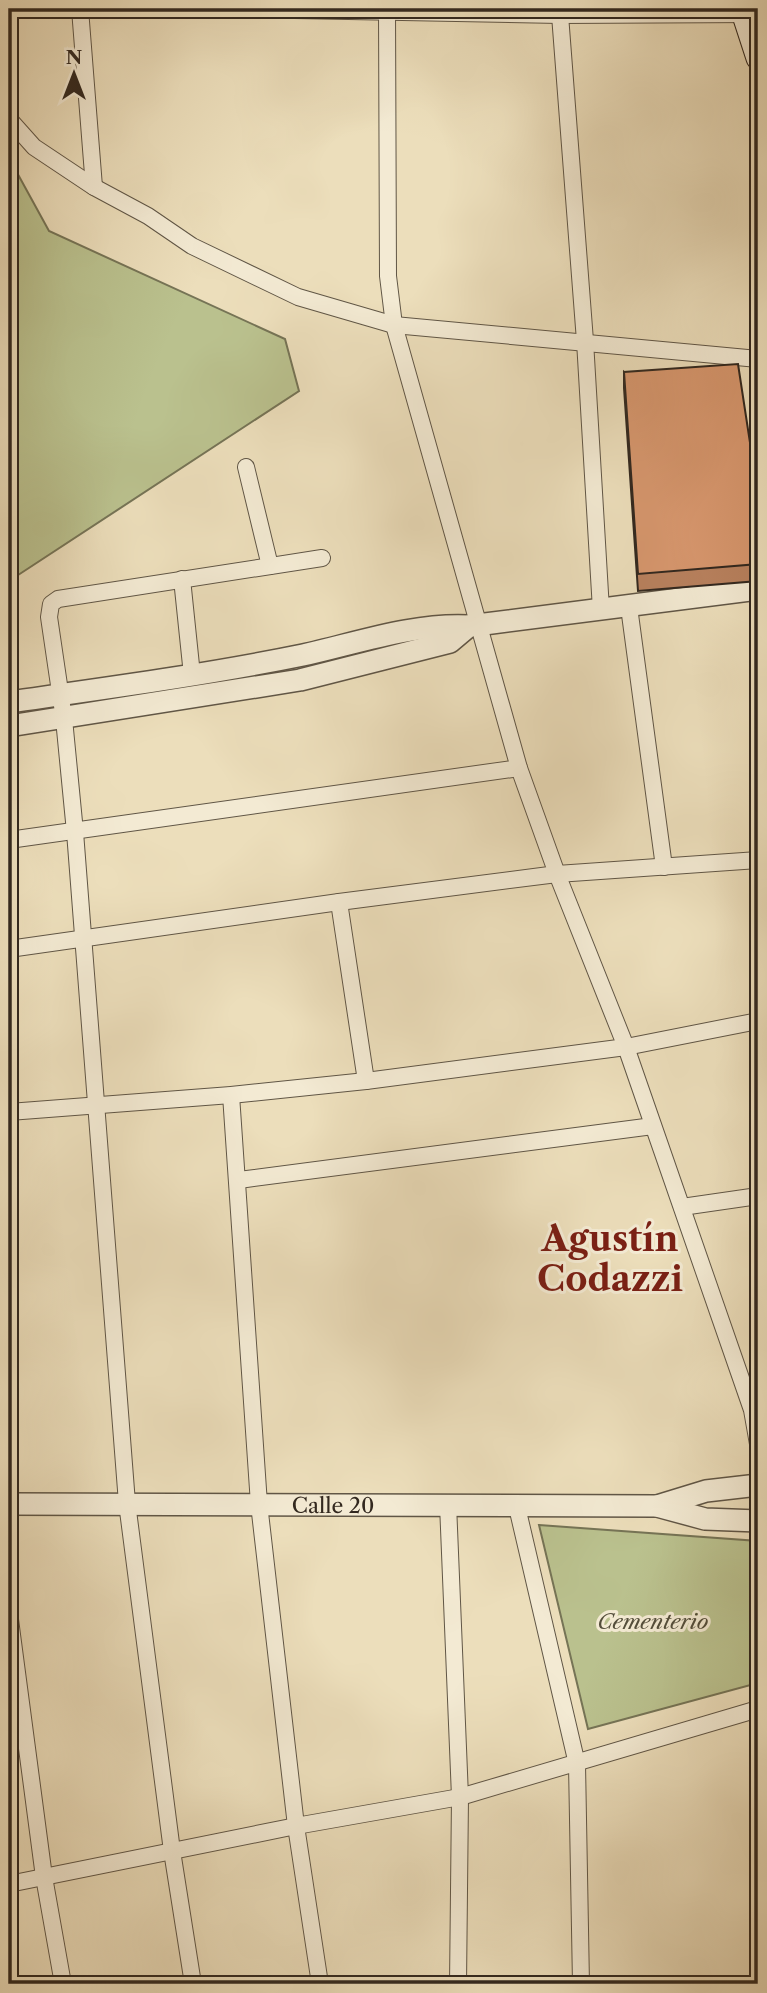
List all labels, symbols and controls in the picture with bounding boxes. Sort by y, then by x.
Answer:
north arrow [38,38,108,108]
text: N [66,46,82,69]
district label: Agustín Codazzi [537,1217,683,1300]
street label: Calle 20 [292,1492,374,1518]
park label: Cementerio [598,1609,709,1634]

